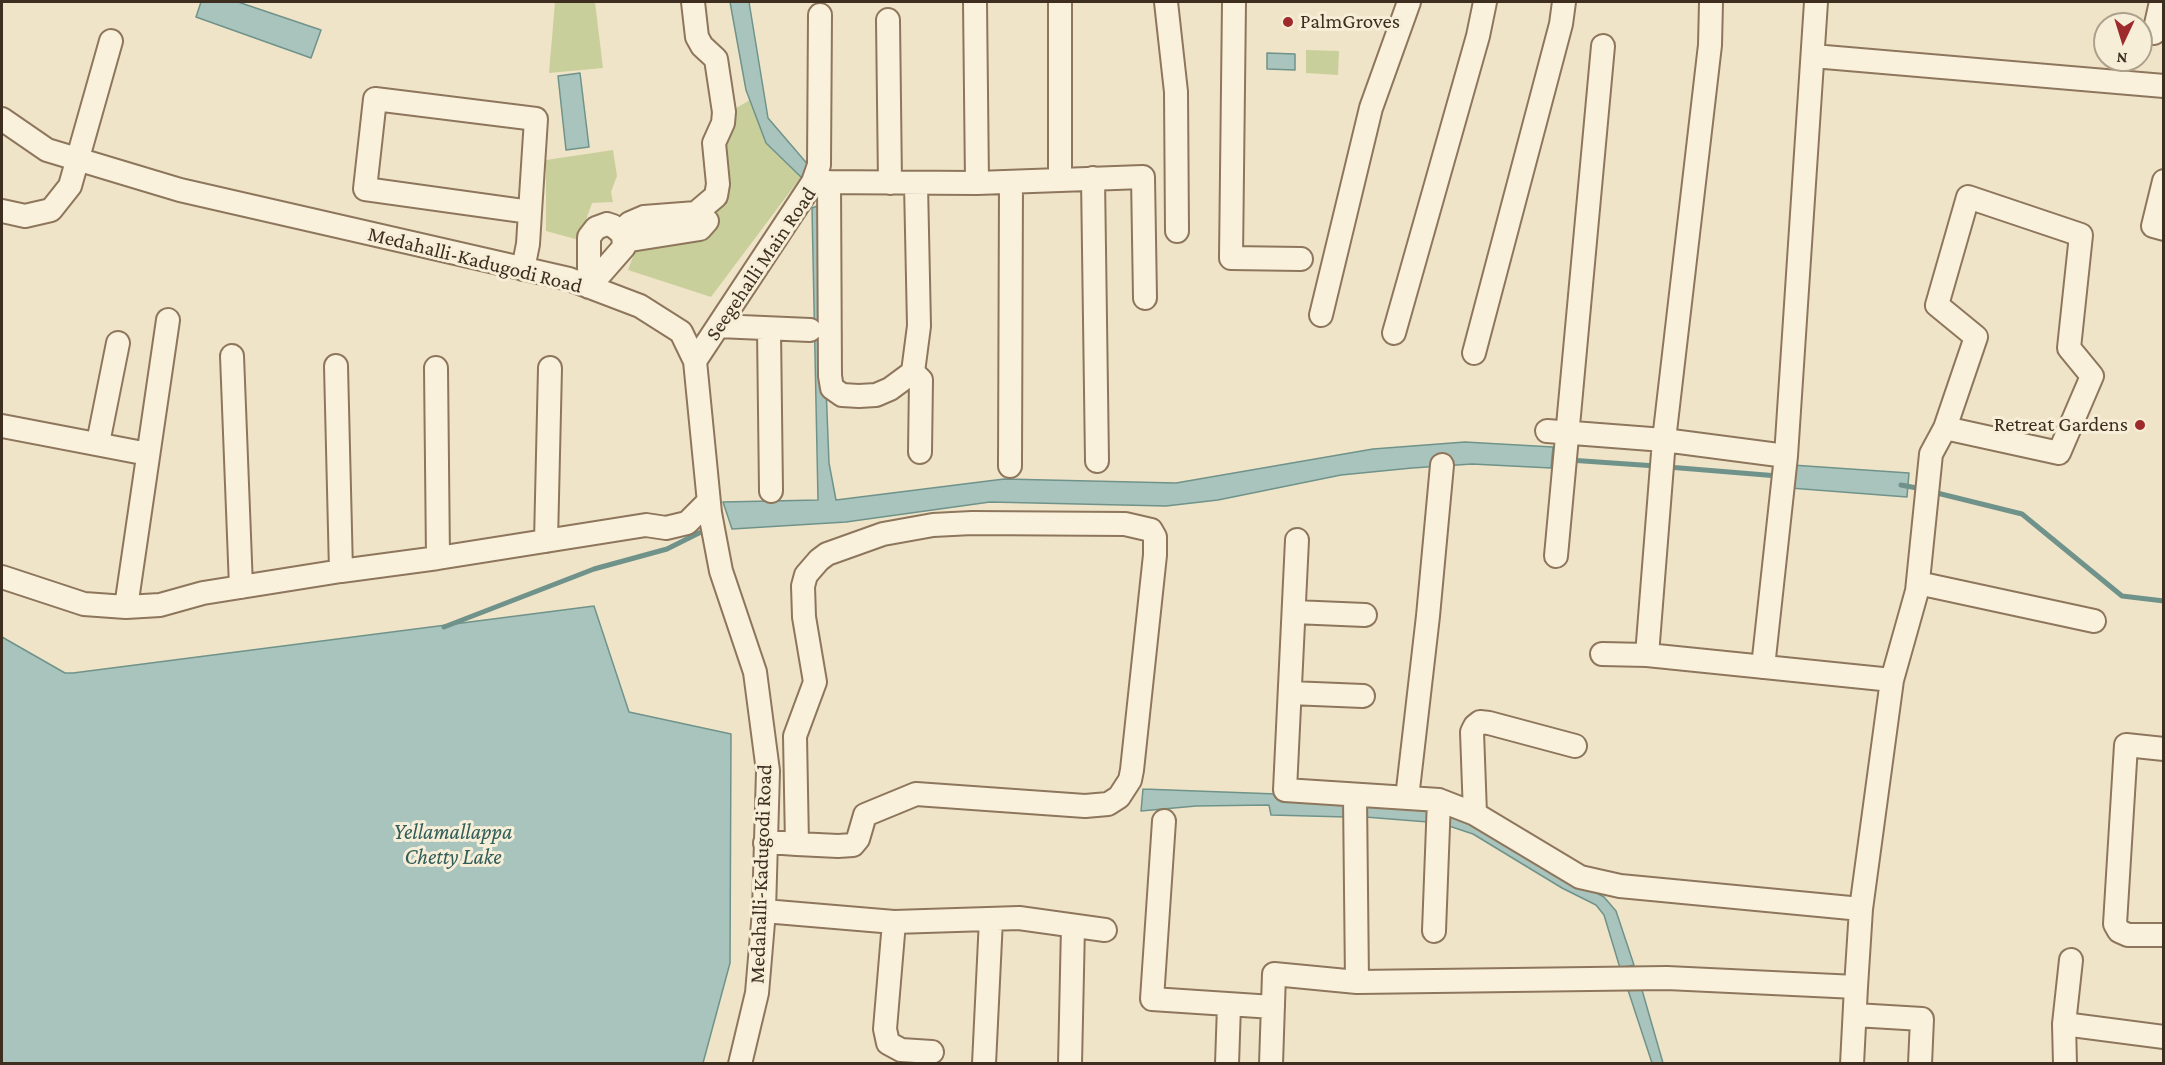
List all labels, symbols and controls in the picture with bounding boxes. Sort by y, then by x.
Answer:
place label: PalmGroves [1300,9,1400,35]
north arrow [2093,12,2153,72]
marker: PalmGroves [1281,15,1295,29]
text: N [2116,50,2128,67]
street label: Seegehalli Main Road [700,183,822,345]
street label: Medahalli-Kadugodi Road [365,221,585,299]
place label: Retreat Gardens [1994,412,2128,438]
marker: Retreat Gardens [2133,418,2147,432]
street label: Medahalli-Kadugodi Road [745,764,777,984]
water label: Yellamallappa Chetty Lake [394,819,512,870]

